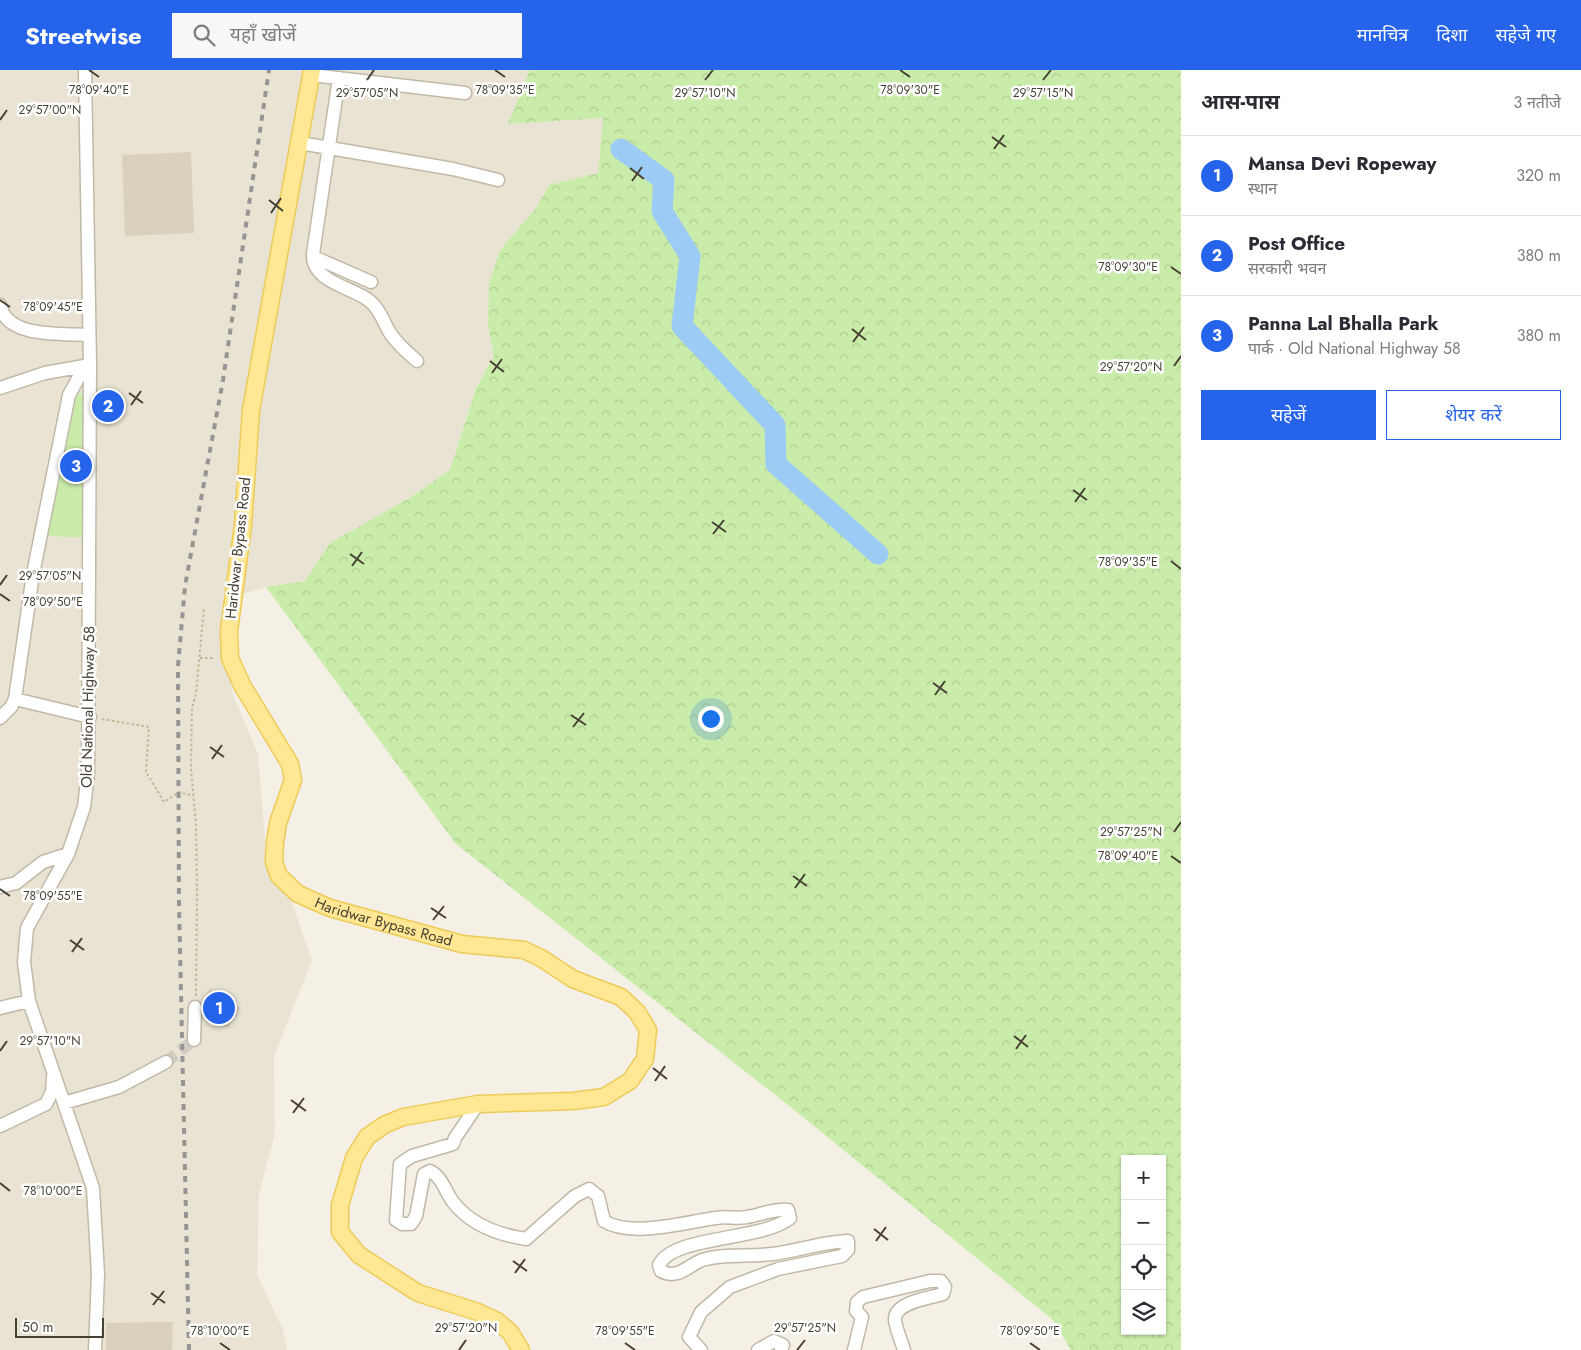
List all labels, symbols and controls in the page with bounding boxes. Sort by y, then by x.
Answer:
search box [172,13,522,58]
text: Streetwise [25,18,142,53]
icon: search [190,21,218,49]
text: यहाँ खोजें [230,21,296,48]
text: मानचित्र [1357,22,1408,48]
text: दिशा [1436,22,1467,48]
text: सहेजे गए [1495,22,1556,48]
text: 78°09'40"E [69,81,129,99]
text: 78°09'35"E [475,81,535,99]
text: 78°09'30"E [880,81,940,99]
text: 29°57'05"N [336,84,398,102]
text: 29°57'10"N [674,84,736,102]
text: 29°57'15"N [1013,84,1073,102]
text: आस-पास [1201,87,1280,117]
text: 3 नतीजे [1513,91,1561,114]
text: 29°57'00"N [19,101,81,119]
text: Mansa Devi Ropeway [1248,150,1437,177]
text: 1 [1213,164,1221,187]
text: 320 m [1516,164,1561,187]
text: स्थान [1248,177,1277,200]
text: Post Office [1248,230,1345,257]
text: 2 [1212,244,1222,267]
text: 380 m [1517,244,1561,267]
text: सरकारी भवन [1248,257,1326,280]
text: 78°09'30"E [1098,258,1158,276]
text: 78°09'45"E [23,298,83,316]
text: Panna Lal Bhalla Park [1248,310,1439,337]
text: 3 [1212,324,1222,347]
text: 380 m [1517,324,1561,347]
text: पार्क · Old National Highway 58 [1248,337,1461,360]
text: 29°57'20"N [1100,358,1162,376]
pin: 2 [92,387,124,425]
button: सहेजें [1201,390,1376,440]
button: शेयर करें [1386,390,1561,440]
pin: 3 [60,447,92,485]
street label: Haridwar Bypass Road [220,476,256,620]
text: 78°09'35"E [1098,553,1158,571]
text: 29°57'05"N [19,567,81,585]
text: 78°09'50"E [23,593,83,611]
street label: Old National Highway 58 [76,626,100,788]
your location [698,706,724,732]
text: 29°57'25"N [1100,823,1162,841]
text: 78°09'40"E [1098,847,1158,865]
text: 78°09'55"E [23,887,83,905]
street label: Haridwar Bypass Road [311,892,455,952]
pin: 1 [203,989,235,1027]
text: 29°57'10"N [19,1032,81,1050]
map controls [1121,1155,1166,1335]
button: + [1121,1155,1166,1200]
text: 78°10'00"E [24,1182,82,1200]
button: − [1121,1200,1166,1245]
button: locate [1121,1245,1166,1290]
button: layers [1121,1290,1166,1335]
scale bar [15,1315,104,1338]
text: 50 m [22,1317,53,1337]
text: 29°57'20"N [435,1319,497,1337]
text: 29°57'25"N [774,1319,836,1337]
text: 78°10'00"E [191,1322,249,1340]
text: 78°09'55"E [595,1322,655,1340]
text: 78°09'50"E [1000,1322,1060,1340]

